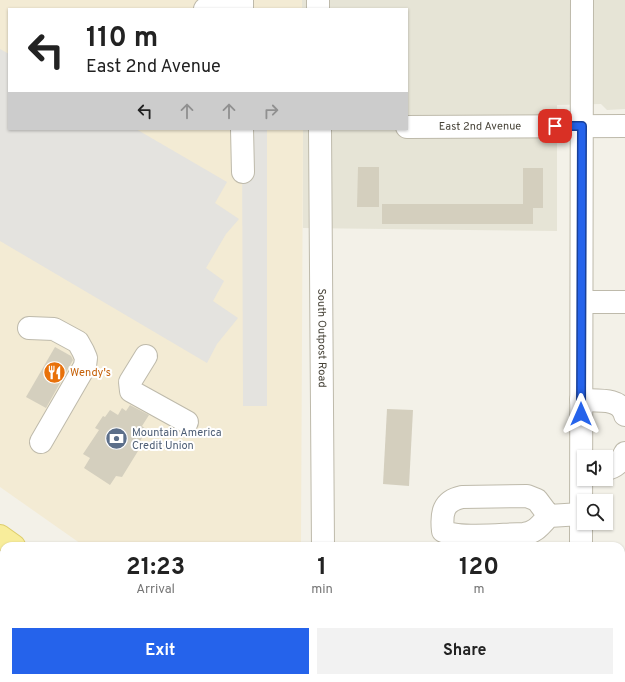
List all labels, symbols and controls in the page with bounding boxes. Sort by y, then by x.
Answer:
text: 110 m [86,21,158,57]
icon: left [20,24,72,76]
text: East 2nd Avenue [86,56,221,79]
icon: left [134,100,156,122]
icon: ahead [176,100,198,122]
icon: ahead [218,100,240,122]
icon: right [260,100,282,122]
pin [538,109,572,143]
icon: arrive [544,115,566,137]
street label: East 2nd Avenue [439,119,521,134]
street label: South Outpost Road [314,288,329,388]
restaurant icon: Wendy's [42,360,68,386]
place label: Wendy's [70,366,111,380]
position arrow [560,393,602,435]
bank icon: Mountain America Credit Union [104,426,130,452]
place label: Mountain America Credit Union [132,426,222,453]
map controls [577,450,613,530]
button: sound [577,450,613,486]
button: search [577,494,613,530]
text: 21:23 [126,553,185,583]
text: 1 [317,553,327,583]
text: 120 [459,553,499,583]
text: Arrival [136,582,175,598]
text: min [311,582,333,598]
text: m [473,582,484,598]
button: Exit [12,628,309,674]
button: Share [317,628,613,674]

